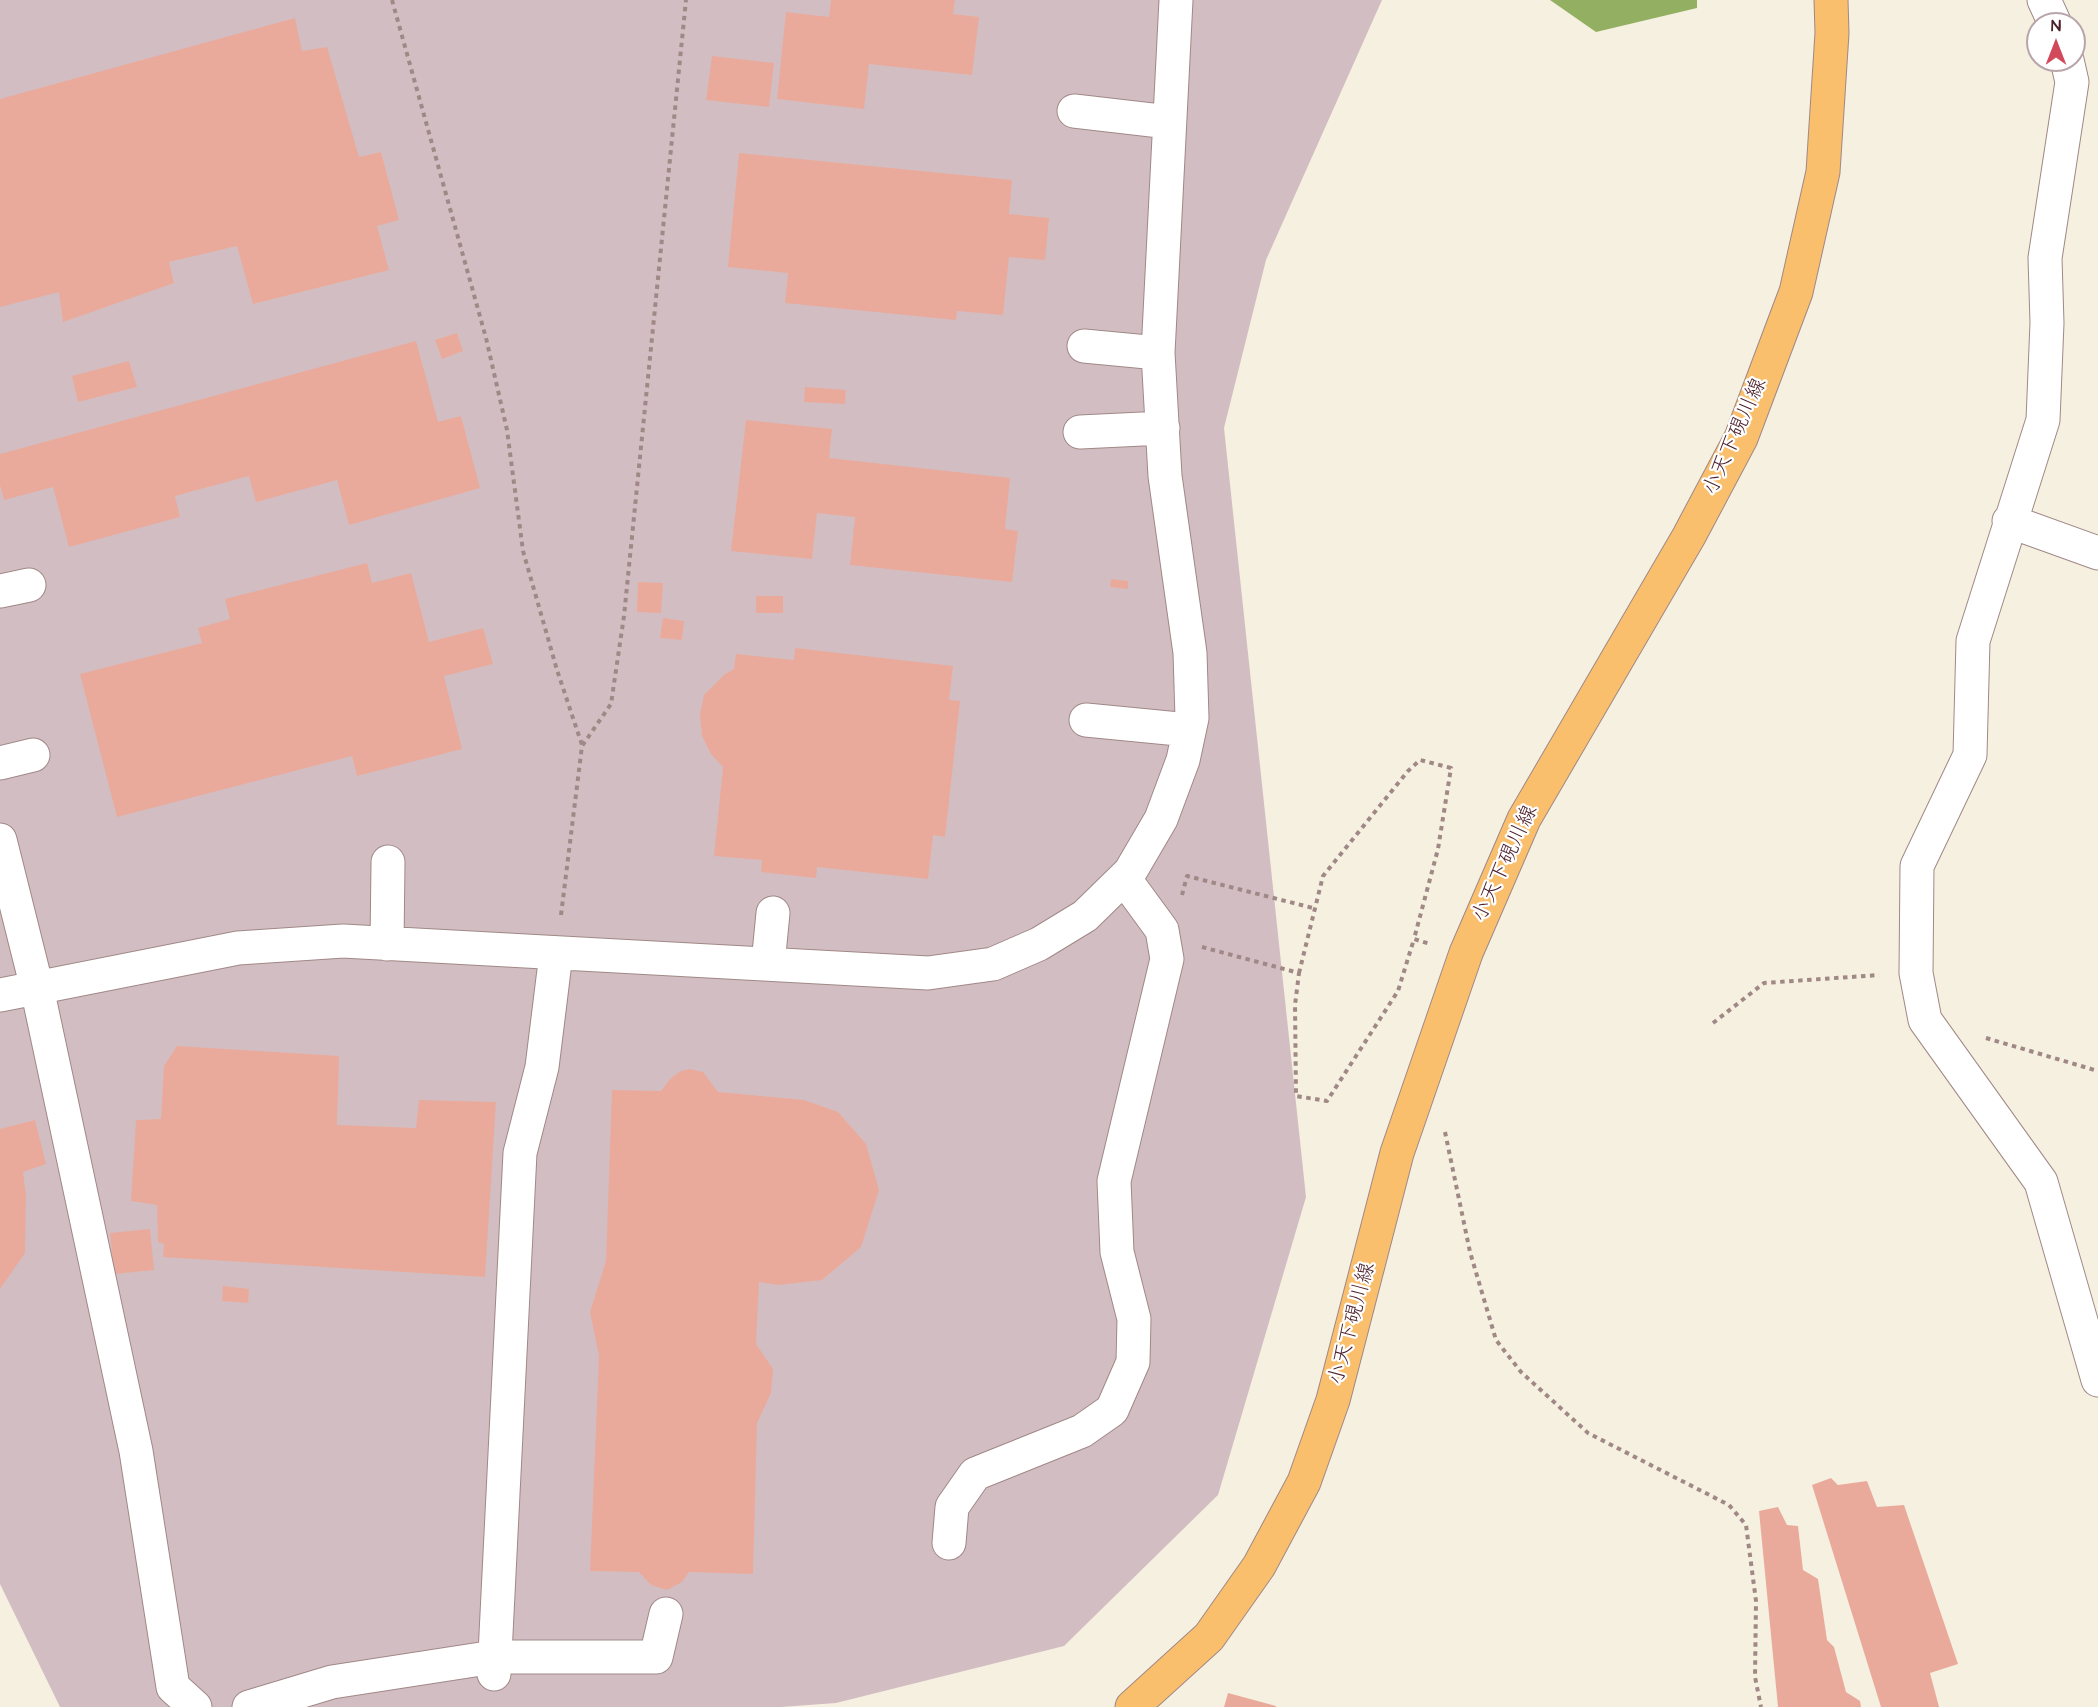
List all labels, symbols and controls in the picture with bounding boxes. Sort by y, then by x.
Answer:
north arrow [2026,12,2086,72]
text: N [2051,15,2061,37]
street label: 小天下硯川線 [1699,374,1773,500]
street label: 小天下硯川線 [1468,802,1544,926]
street label: 小天下硯川線 [1325,1260,1381,1388]

